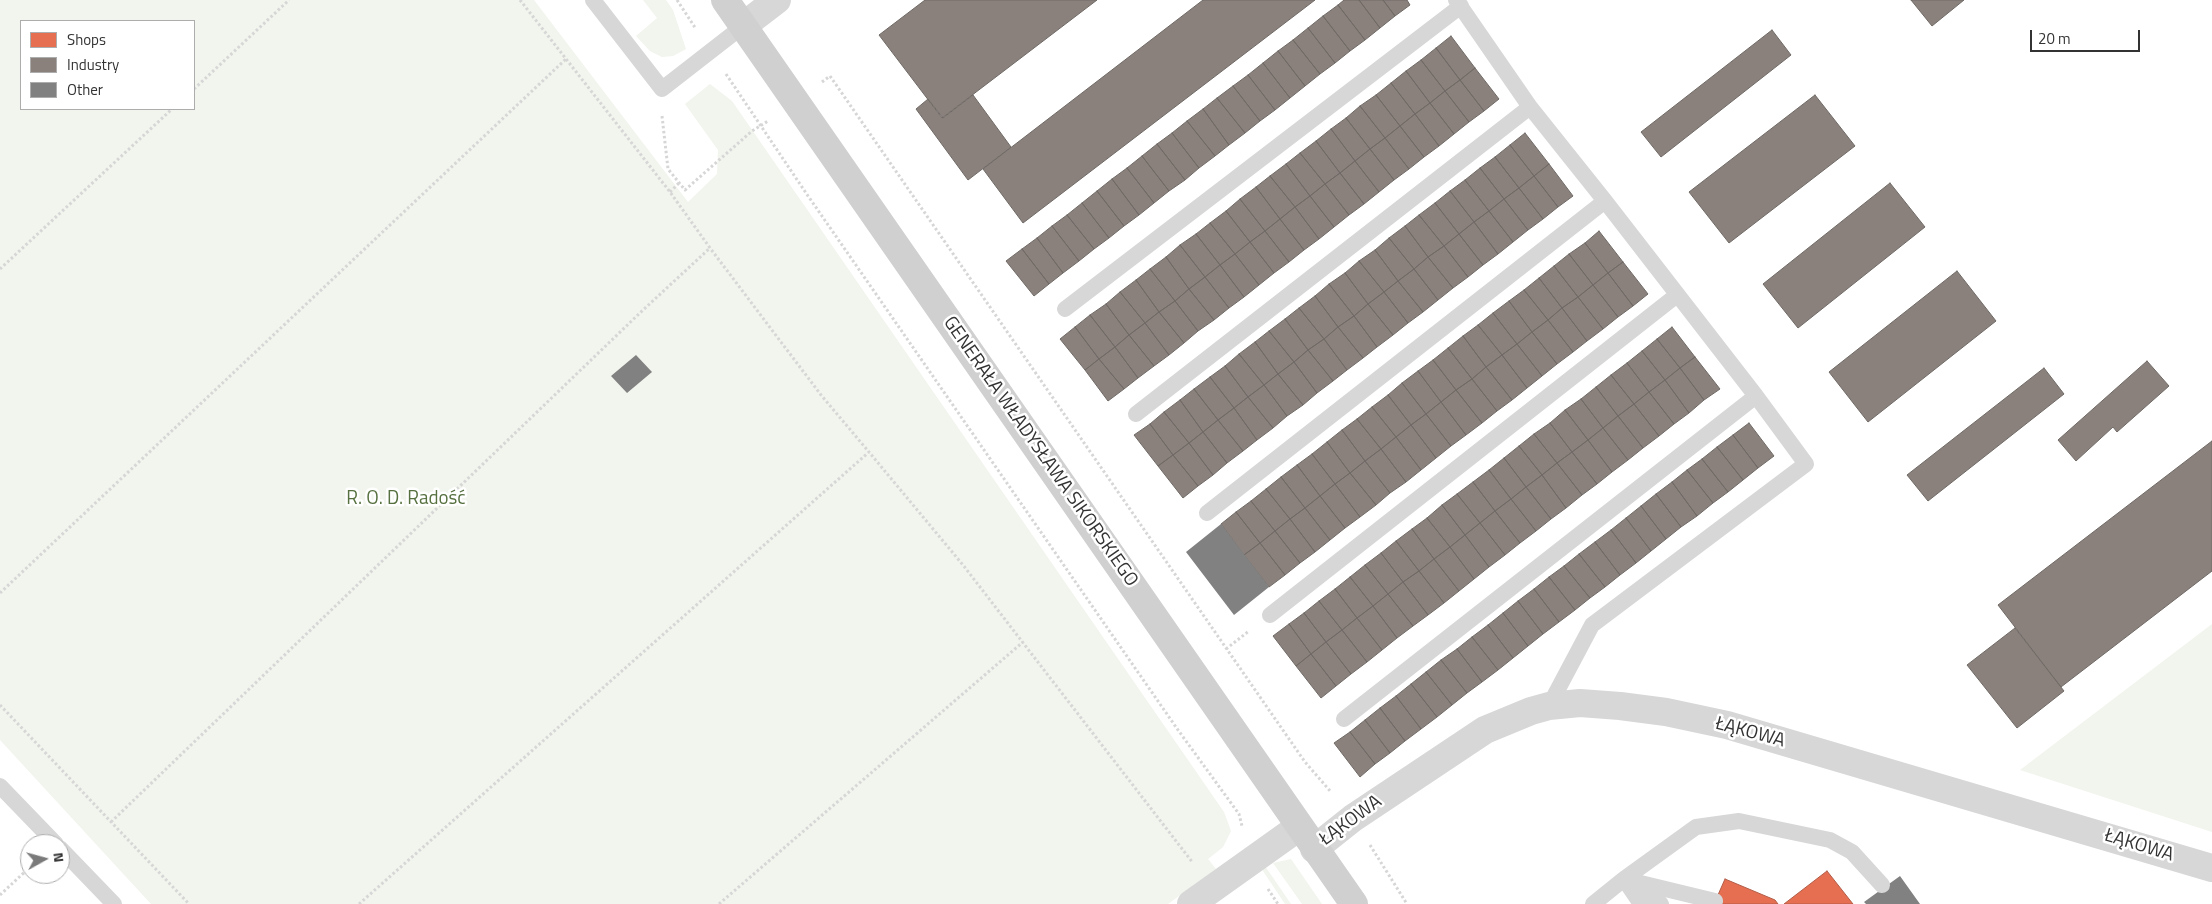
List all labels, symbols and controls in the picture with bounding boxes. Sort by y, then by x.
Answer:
legend [20,20,195,110]
scale bar [2032,20,2142,52]
text: 20 m [2038,27,2071,50]
text: Shops [67,28,106,51]
text: Industry [67,53,119,76]
text: Other [67,78,103,101]
street label: GENERAŁA WŁADYSŁAWA SIKORSKIEGO [938,313,1142,591]
park label: R. O. D. Radość [346,488,466,510]
street label: ŁĄKOWA [1713,713,1787,753]
street label: ŁĄKOWA [1315,791,1387,851]
street label: ŁĄKOWA [2102,825,2176,867]
north arrow [20,834,70,884]
text: N [48,851,70,863]

